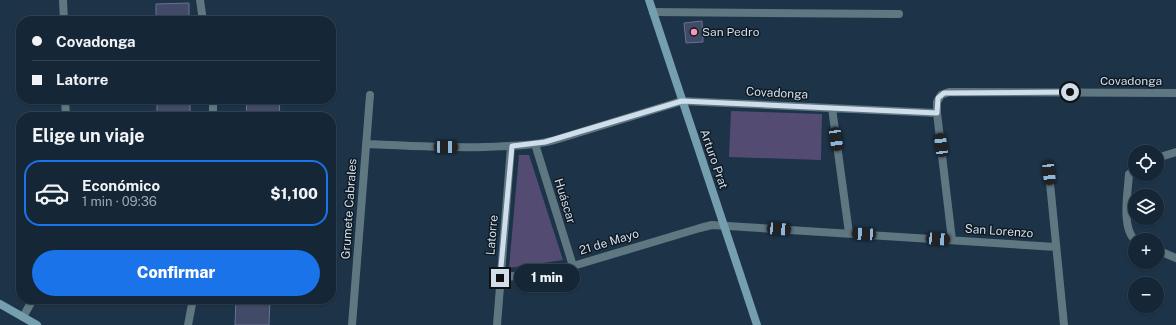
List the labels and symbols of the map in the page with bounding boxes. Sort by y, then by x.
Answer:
place label: San Pedro [702,25,760,39]
marker: San Pedro [689,27,699,37]
street label: Covadonga [1100,74,1162,88]
route start [1061,83,1079,101]
street label: Covadonga [746,84,808,102]
car [828,126,844,152]
street label: Arturo Prat [697,127,731,191]
car [934,132,948,158]
car [434,141,458,153]
street label: Grumete Cabrales [339,158,359,260]
car [1042,160,1056,186]
street label: Huáscar [551,177,579,226]
street label: Latorre [483,214,501,256]
car [767,222,791,236]
street label: San Lorenzo [964,222,1034,240]
street label: 21 de Mayo [577,226,641,258]
car [852,227,876,241]
car [926,232,950,246]
callout: 1 min [514,264,580,292]
route end [491,269,509,287]

